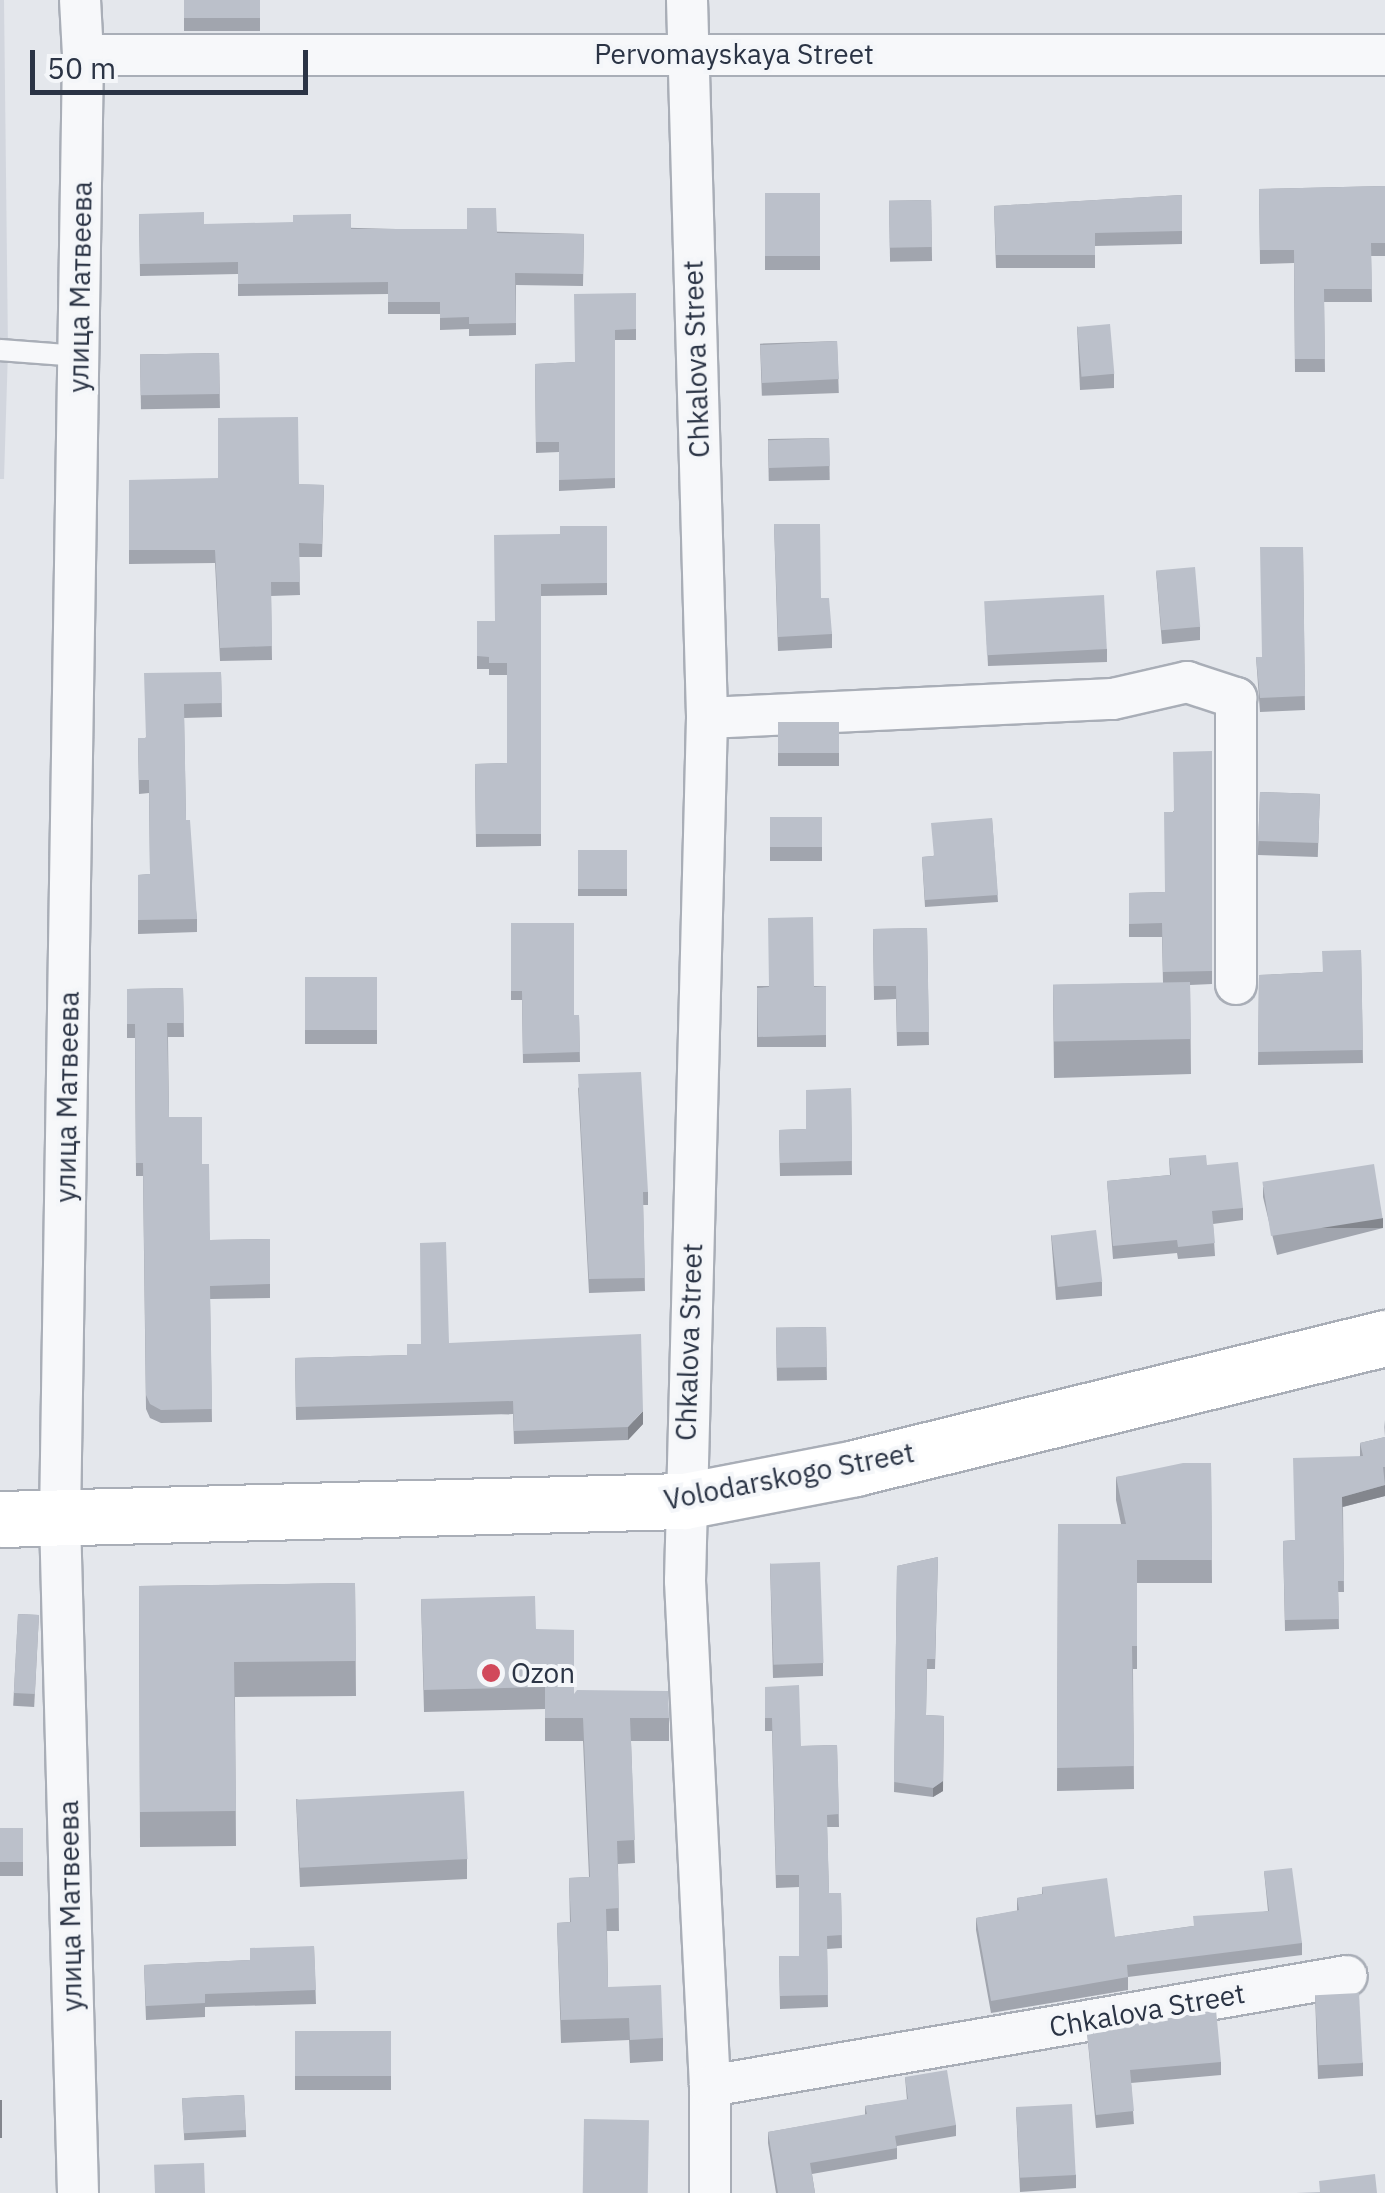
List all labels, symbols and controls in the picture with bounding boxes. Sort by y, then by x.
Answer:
scale bar [35,30,312,92]
street label: Pervomayskaya Street [594,37,874,71]
text: 50 m [47,48,116,87]
street label: улица Матвеева [61,181,99,393]
street label: Chkalova Street [676,260,716,458]
street label: улица Матвеева [48,991,86,1203]
street label: Chkalova Street [669,1243,709,1441]
street label: Volodarskogo Street [661,1435,917,1517]
place label: Ozon [511,1656,575,1690]
marker: Ozon [480,1662,502,1684]
street label: улица Матвеева [51,1800,89,2012]
street label: Chkalova Street [1047,1976,1247,2044]

